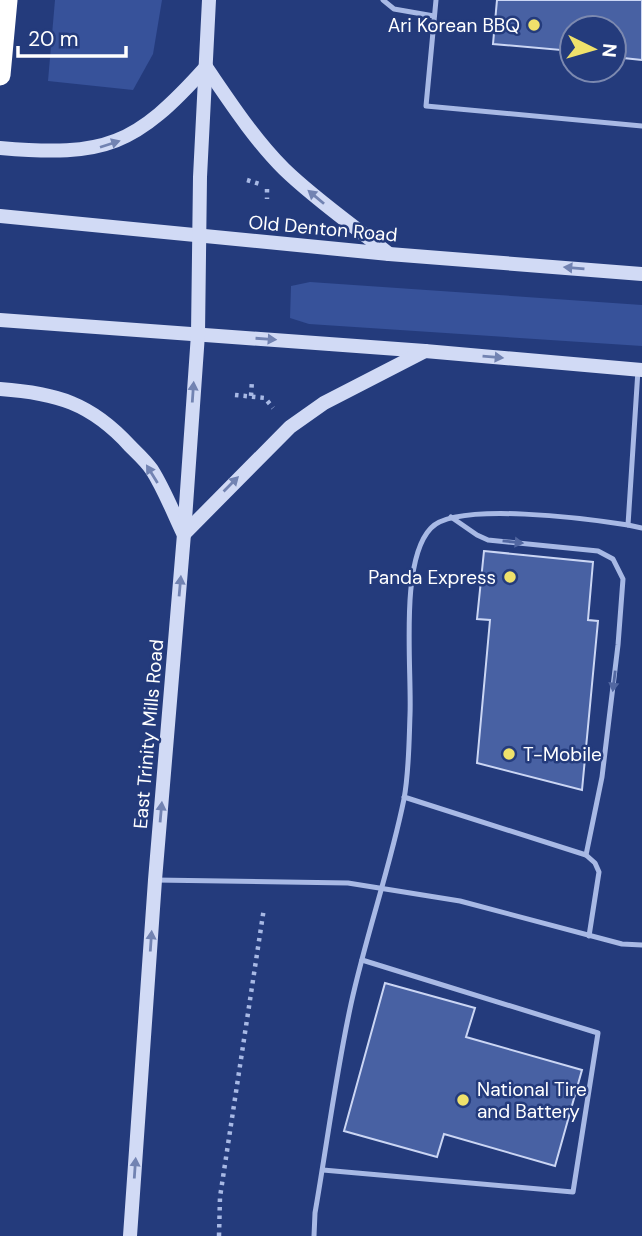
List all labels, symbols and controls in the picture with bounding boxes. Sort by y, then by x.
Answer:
place label: Ari Korean BBQ [388,13,520,38]
scale bar [18,14,126,58]
north arrow [558,14,628,84]
marker: Ari Korean BBQ [526,17,542,33]
text: 20 m [28,25,79,53]
text: N [596,42,622,58]
one-way arrow [100,138,121,148]
one-way arrow [307,189,325,204]
street label: Old Denton Road [247,210,398,247]
one-way arrow [563,263,585,274]
one-way arrow [255,334,277,345]
one-way arrow [483,352,505,363]
one-way arrow [188,381,199,403]
one-way arrow [146,464,159,483]
one-way arrow [222,477,239,493]
one-way arrow [502,537,524,548]
place label: Panda Express [368,565,496,590]
marker: Panda Express [502,569,518,585]
one-way arrow [175,574,186,596]
street label: East Trinity Mills Road [128,638,169,830]
one-way arrow [608,670,619,692]
place label: T-Mobile [523,742,602,767]
marker: T-Mobile [501,746,517,762]
one-way arrow [156,801,167,823]
one-way arrow [146,930,157,952]
place label: National Tire and Battery [477,1077,587,1124]
marker: National Tire and Battery [455,1092,471,1108]
one-way arrow [130,1157,141,1179]

